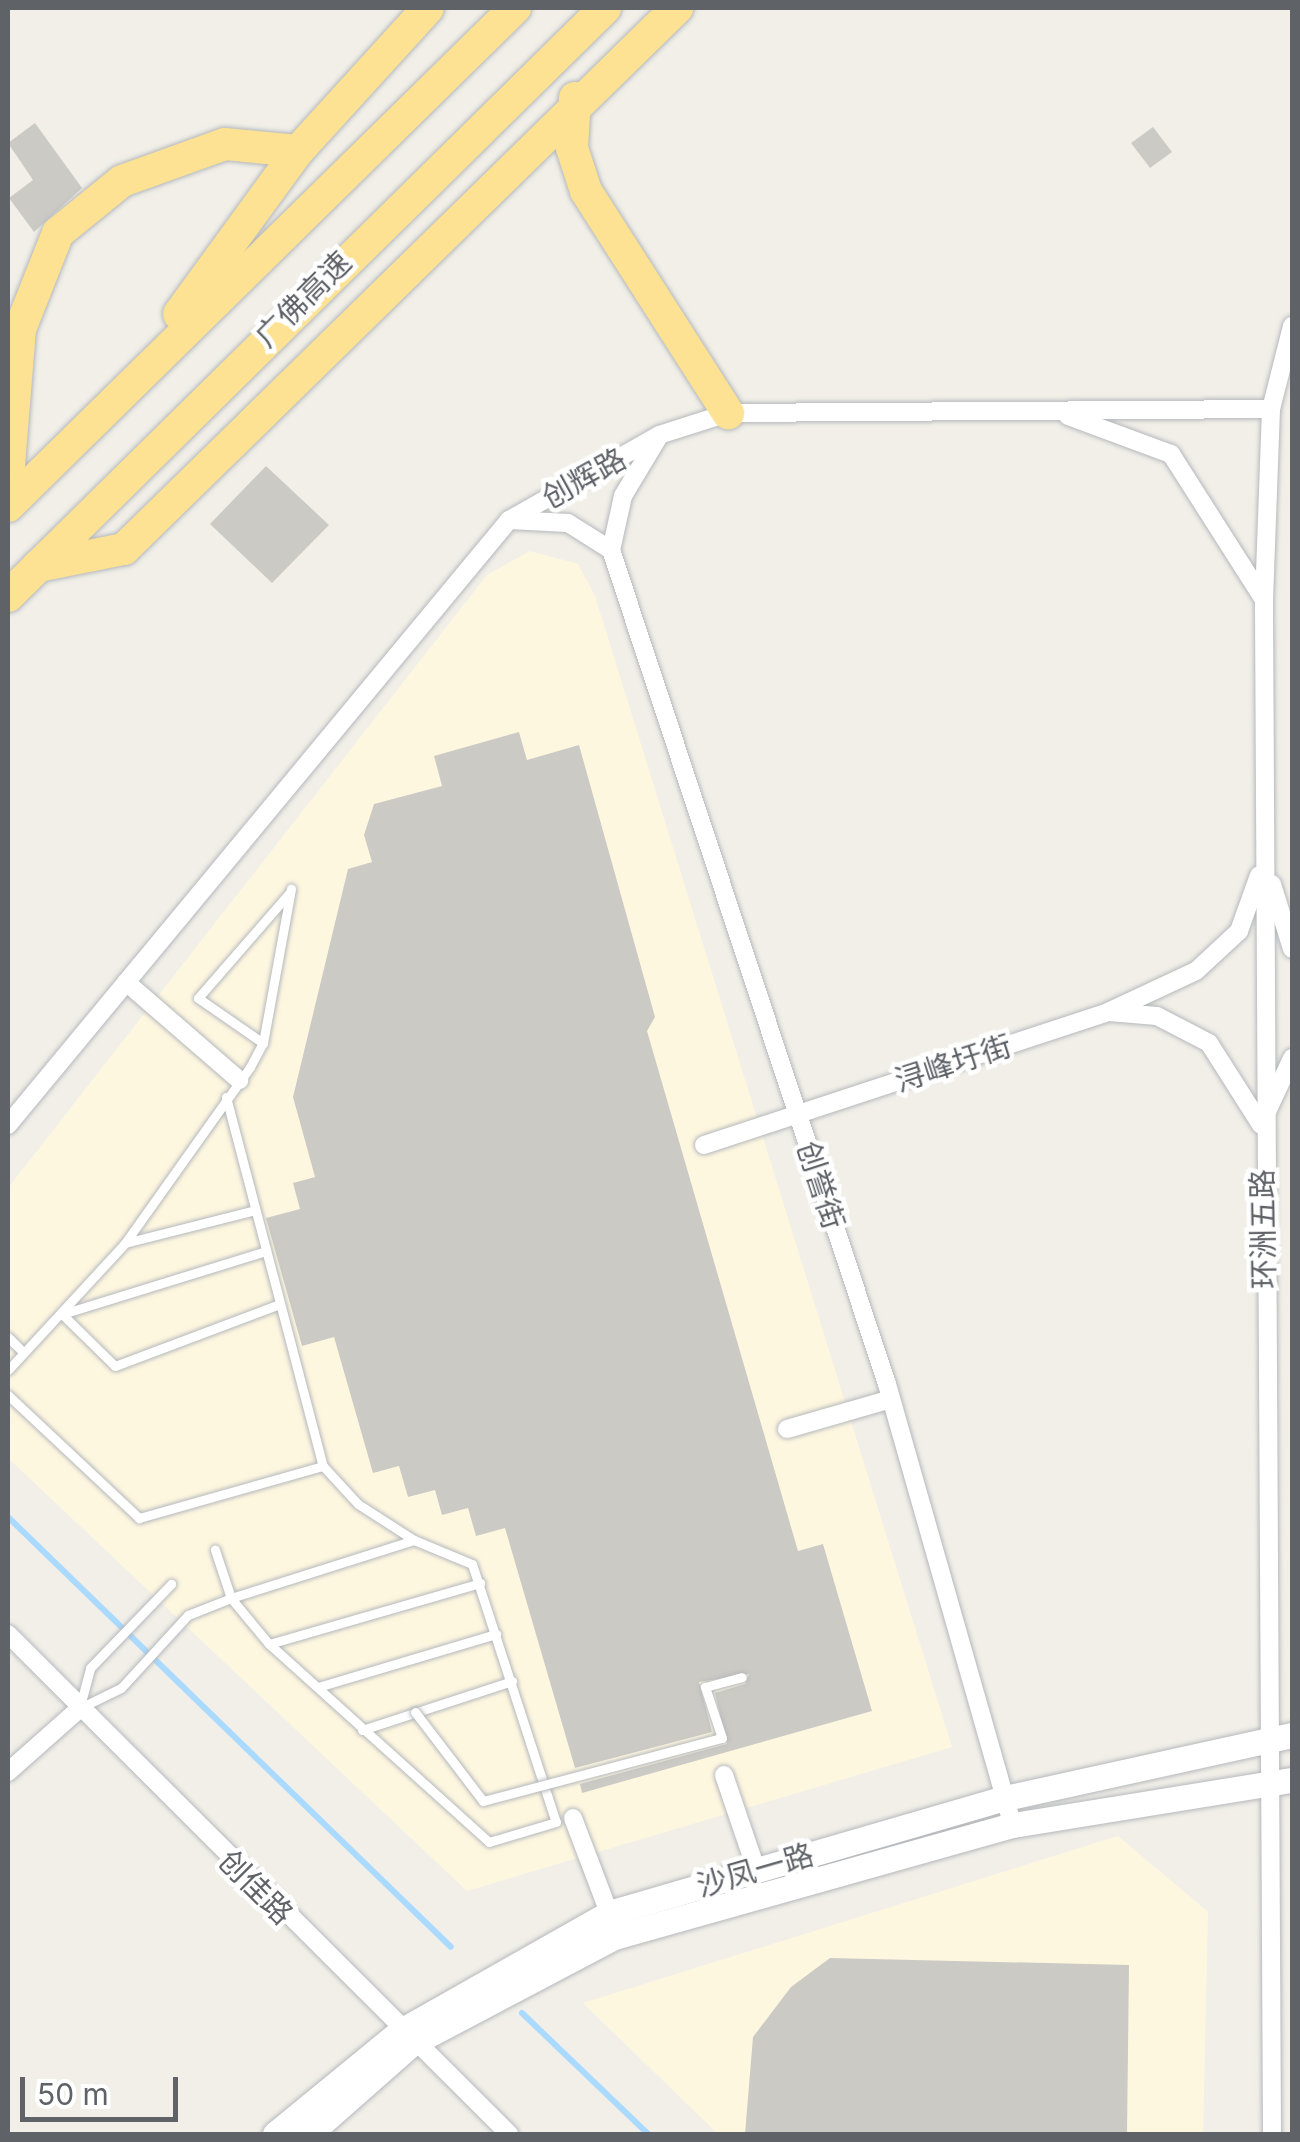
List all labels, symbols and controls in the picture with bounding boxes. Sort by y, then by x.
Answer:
street label: 广佛高速 [248,244,358,354]
street label: 创辉路 [536,440,632,516]
street label: 浔峰圩街 [890,1027,1016,1099]
street label: 创誉街 [790,1137,852,1233]
street label: 环洲五路 [1244,1169,1282,1289]
street label: 沙凤一路 [692,1836,818,1904]
street label: 创佳路 [211,1842,301,1932]
scale bar [25,2057,182,2119]
text: 50 m [37,2076,109,2112]

